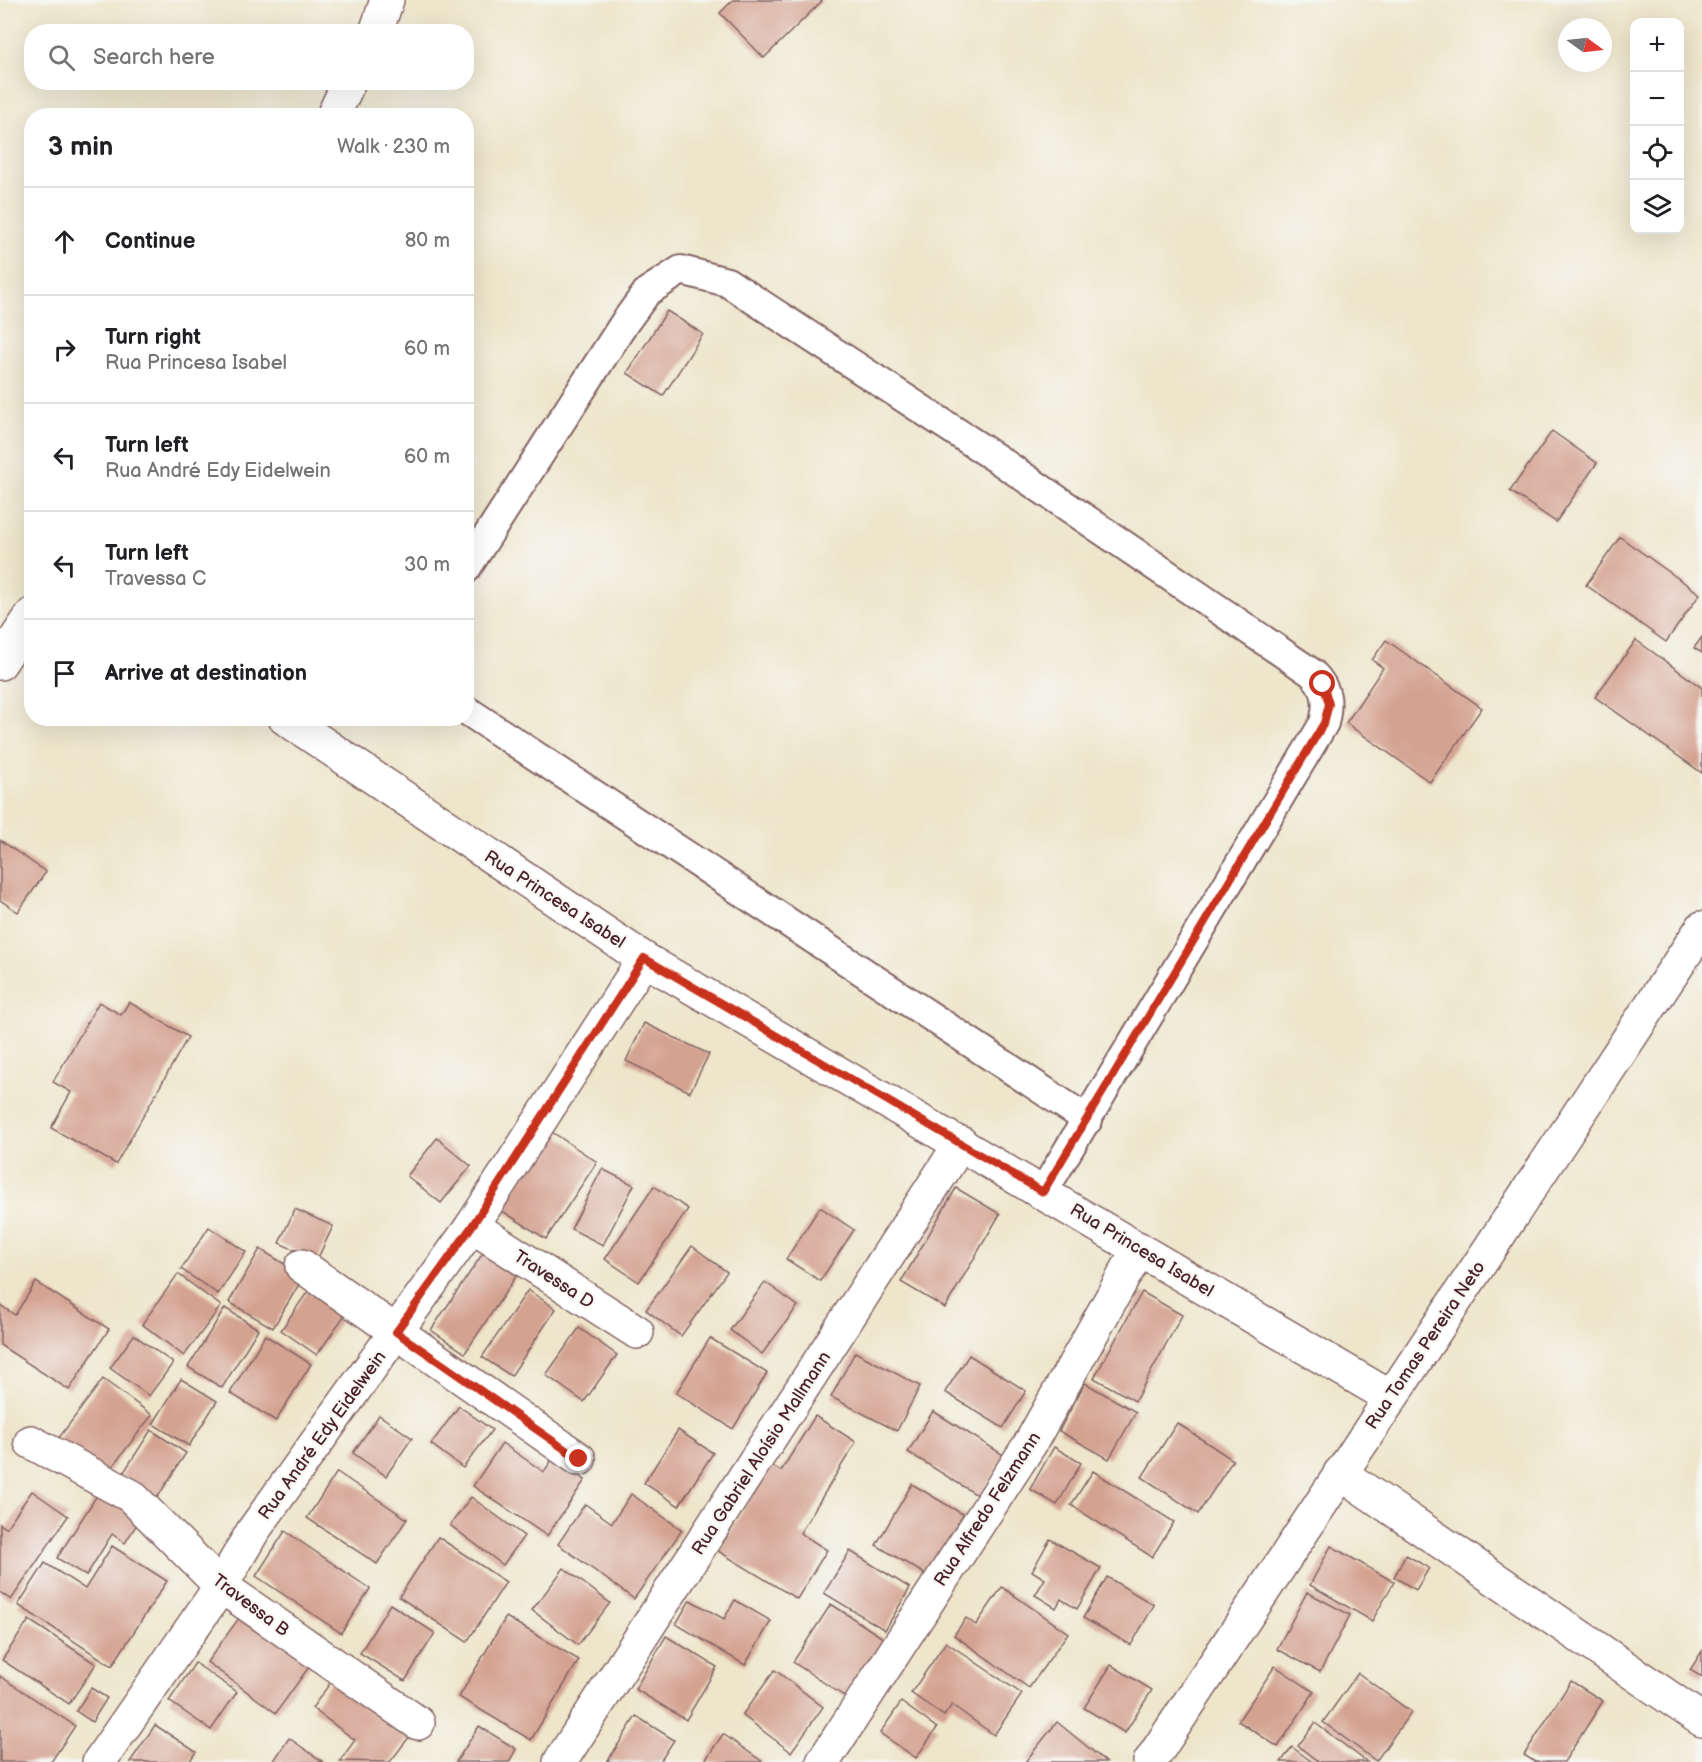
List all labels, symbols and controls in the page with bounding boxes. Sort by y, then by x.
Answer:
north arrow [1558,18,1612,72]
map controls [1630,18,1684,234]
button: + [1630,18,1684,72]
search box [24,24,474,90]
icon: search [45,41,78,74]
text: Search here [93,44,215,71]
button: − [1630,72,1684,126]
button: locate [1630,126,1684,180]
text: 3 min [48,132,113,163]
text: Walk · 230 m [337,135,450,159]
button: layers [1630,180,1684,234]
icon: ahead [48,225,81,258]
text: Continue [105,228,195,255]
text: 80 m [405,229,450,253]
text: Turn right [105,324,201,351]
icon: right [48,333,81,366]
text: 60 m [404,337,450,361]
text: Rua Princesa Isabel [105,351,287,375]
text: Turn left [105,432,189,459]
icon: left [48,441,81,474]
text: 60 m [404,445,450,469]
text: Rua André Edy Eidelwein [105,459,331,483]
text: Turn left [105,540,189,567]
icon: left [48,549,81,582]
text: 30 m [404,553,450,577]
text: Travessa C [105,567,206,591]
icon: arrive [48,657,81,690]
text: Arrive at destination [105,660,307,687]
route start [1309,670,1335,696]
street label: Rua Princesa Isabel [480,846,629,953]
street label: Rua Princesa Isabel [1066,1199,1217,1302]
street label: Travessa D [510,1246,598,1313]
street label: Rua Tomas Pereira Neto [1361,1257,1490,1433]
street label: Rua André Edy Eidelwein [254,1347,391,1524]
street label: Rua Gabriel Aloísio Mallmann [688,1347,835,1559]
street label: Rua Alfredo Felzmann [930,1428,1045,1590]
route end [565,1445,591,1471]
street label: Travessa B [208,1570,293,1641]

